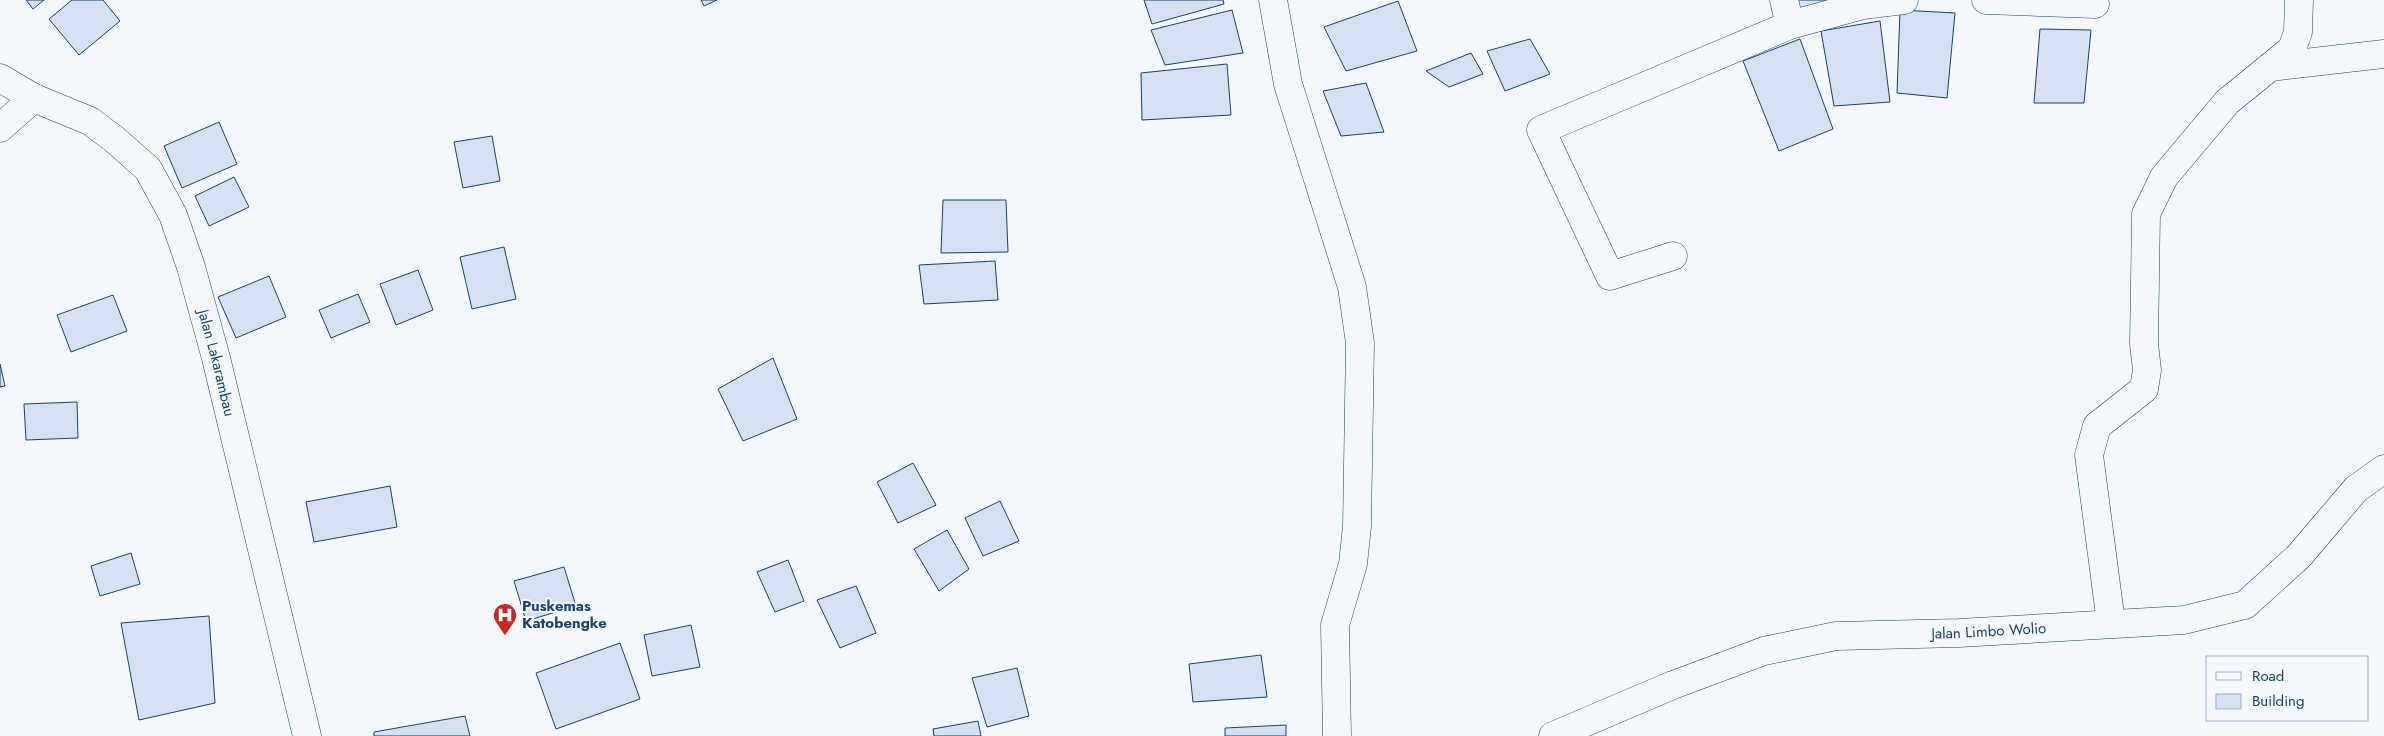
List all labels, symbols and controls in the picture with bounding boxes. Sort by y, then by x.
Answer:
street label: Jalan Lakarambau [192,305,241,419]
place label: Puskemas Katobengke [522,595,607,634]
hospital icon: Puskemas Katobengke [492,602,518,636]
street label: Jalan Limbo Wolio [1929,617,2047,645]
legend [2206,656,2369,721]
text: Road [2252,665,2284,687]
text: Building [2252,690,2304,712]

